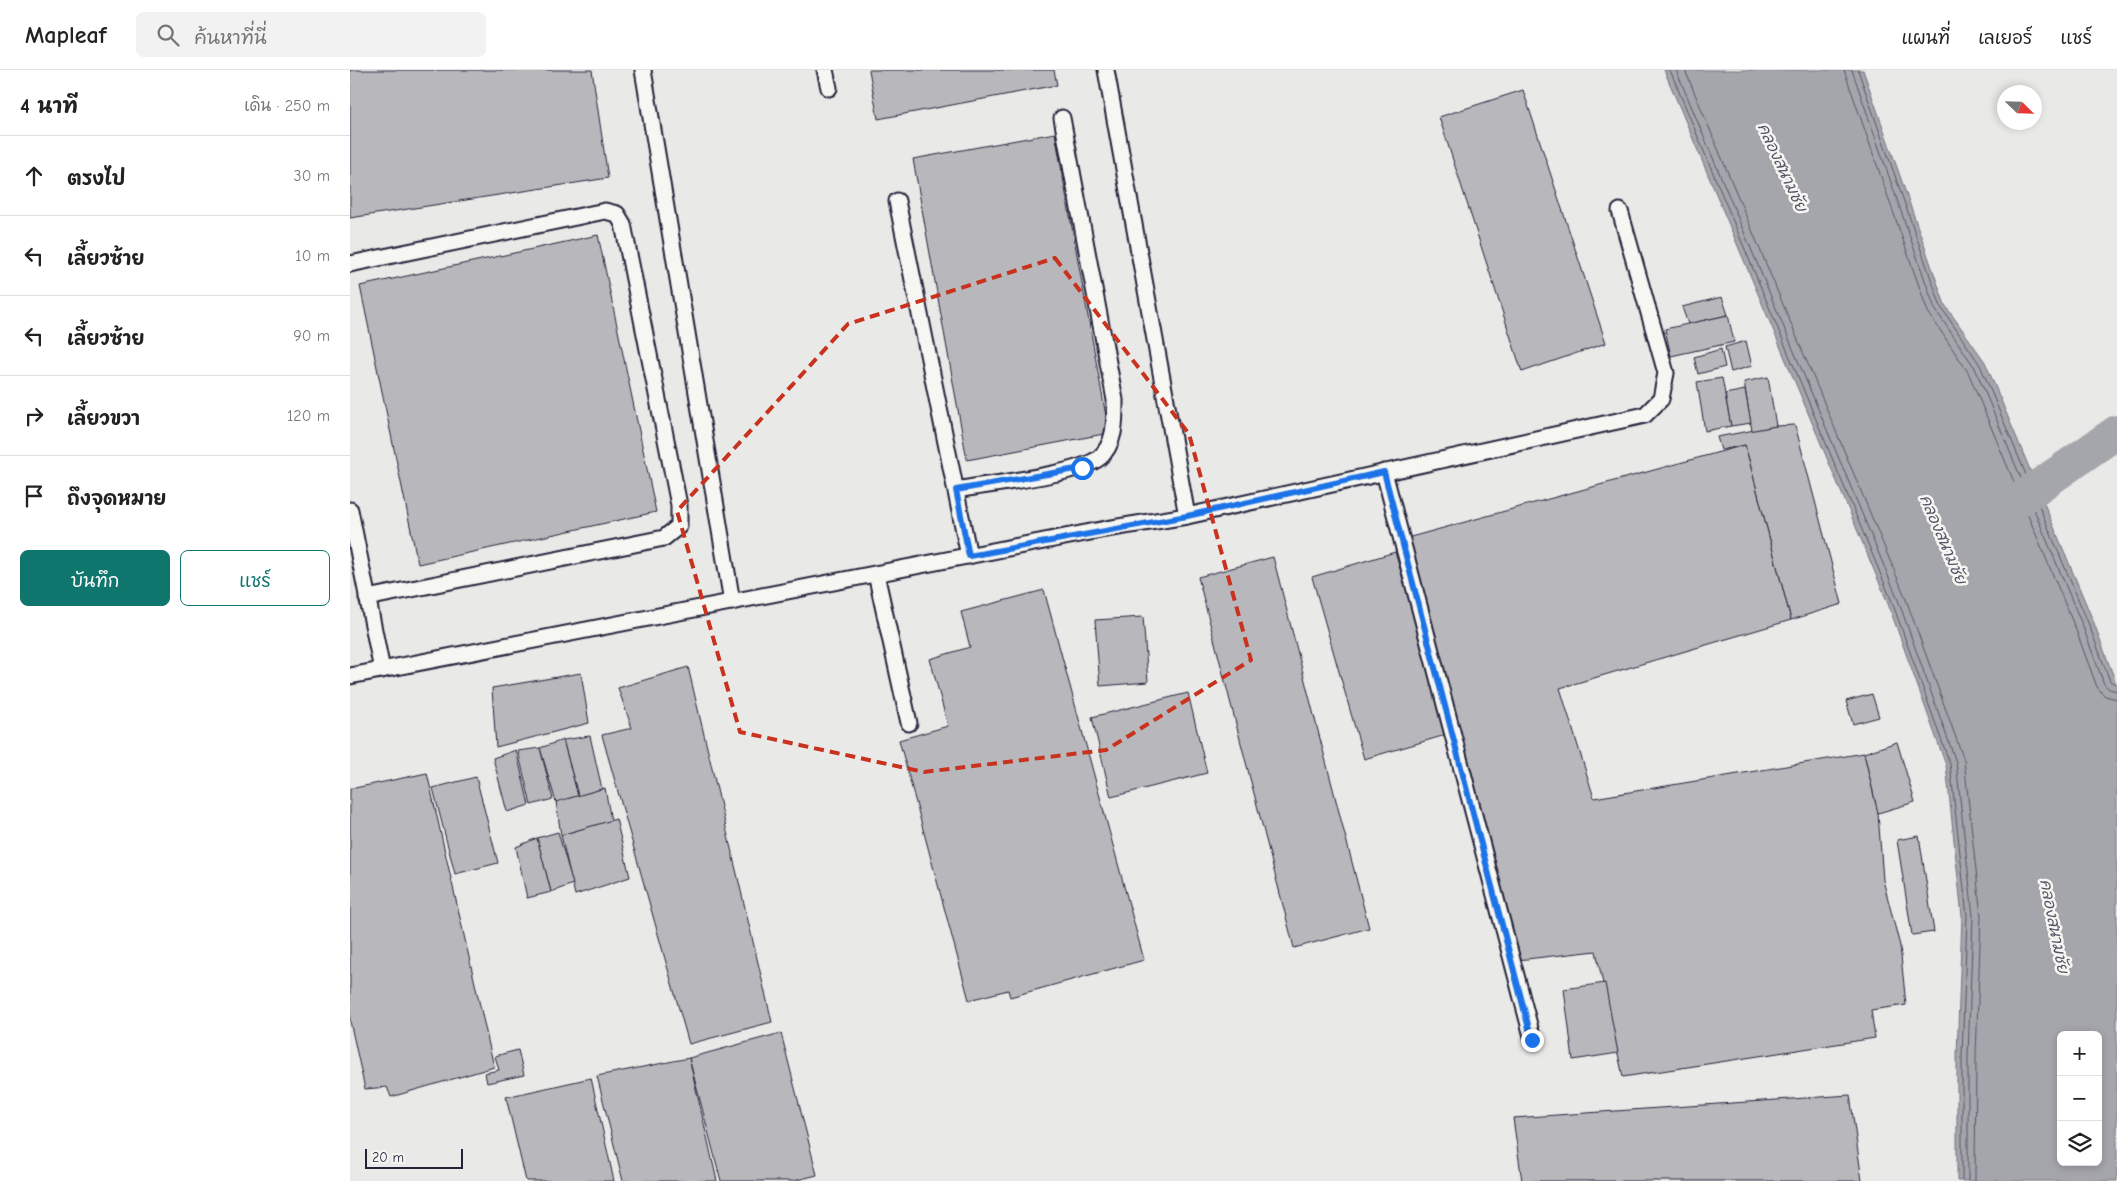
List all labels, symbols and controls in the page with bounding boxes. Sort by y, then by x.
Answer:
search box [136,12,486,57]
text: Mapleaf [25,21,106,49]
icon: search [154,21,182,49]
text: ค้นหาที่นี่ [194,27,267,49]
text: แผนที่ [1902,28,1950,49]
text: เลเยอร์ [1978,28,2032,49]
text: แชร์ [2060,28,2092,49]
north arrow [1997,85,2042,130]
text: 4 นาที [20,94,78,118]
text: เดิน · 250 m [244,97,330,115]
water label: คลองสนามชัย [1754,120,1812,216]
icon: ahead [20,162,48,190]
text: 30 m [294,167,330,185]
text: ตรงไป [67,168,125,190]
icon: left [20,242,48,270]
text: 10 m [295,247,330,265]
text: เลี้ยวซ้าย [67,248,144,270]
icon: left [20,322,48,350]
text: 90 m [293,327,330,345]
text: เลี้ยวซ้าย [67,328,144,350]
icon: right [20,402,48,430]
text: 120 m [287,407,330,425]
text: เลี้ยวขวา [67,408,140,430]
route start [1071,457,1094,480]
icon: arrive [20,482,48,510]
text: ถึงจุดหมาย [67,488,166,510]
water label: คลองสนามชัย [1916,492,1971,588]
button: บันทึก [20,550,170,606]
button: แชร์ [180,550,330,606]
water label: คลองสนามชัย [2036,877,2073,976]
route end [1521,1029,1544,1052]
map controls [2057,1031,2102,1166]
button: + [2057,1031,2102,1076]
button: − [2057,1076,2102,1121]
button: layers [2057,1121,2102,1166]
scale bar [365,1146,462,1169]
text: 20 m [372,1149,404,1166]

